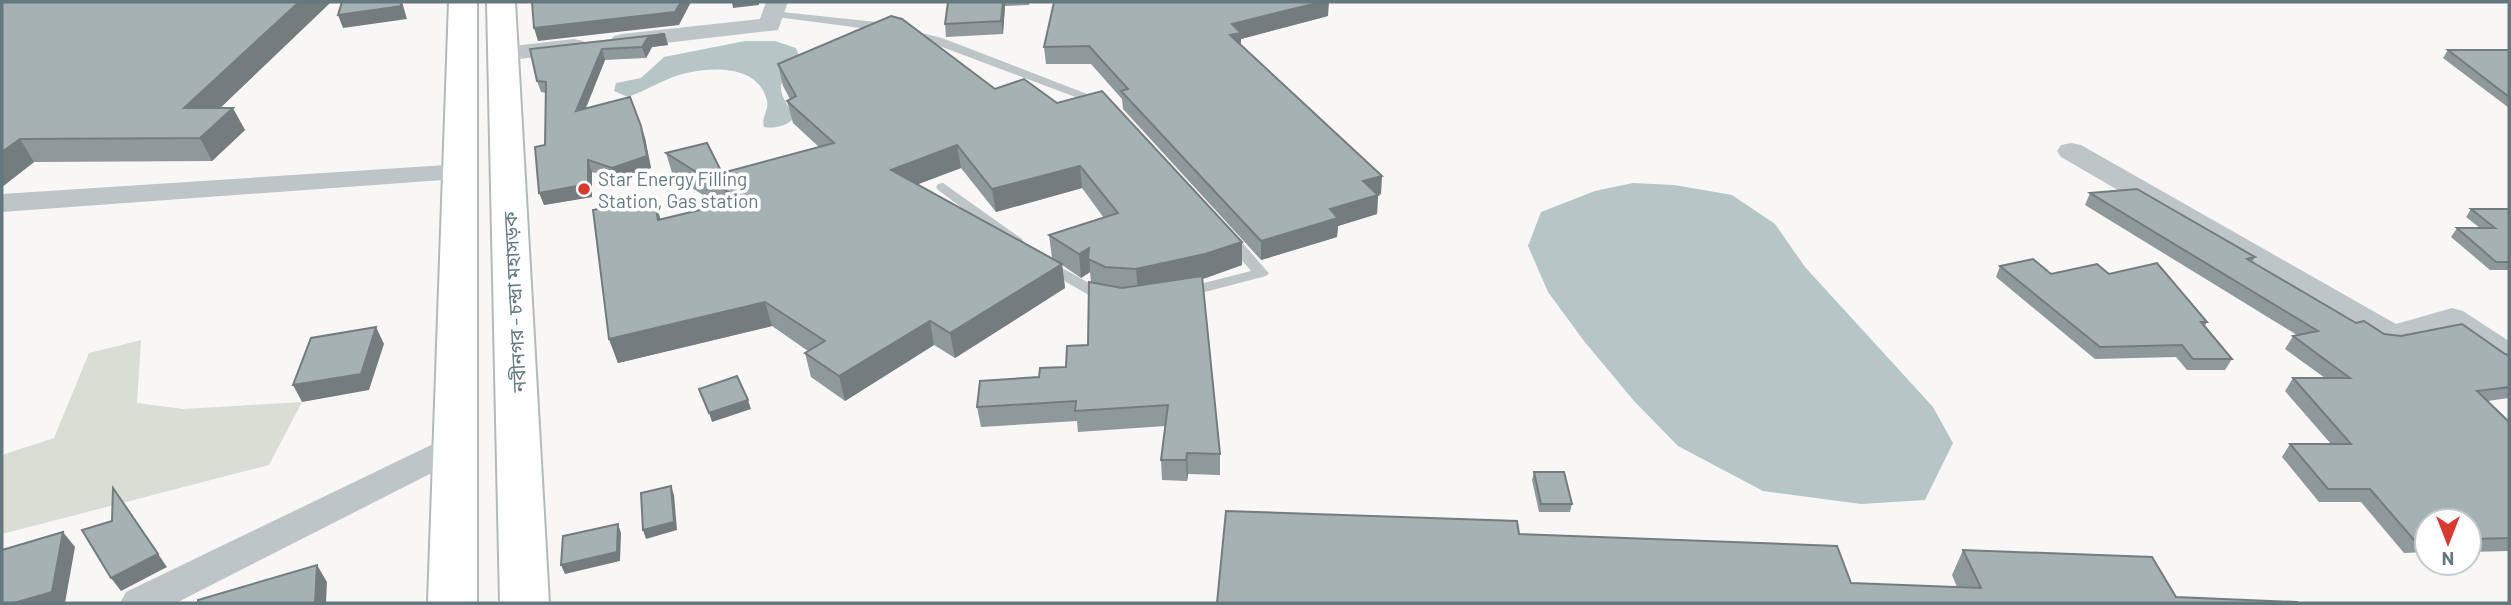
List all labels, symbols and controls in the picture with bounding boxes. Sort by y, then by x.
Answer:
place label: Star Energy Filling Station, Gas station [598,167,759,212]
marker: Star Energy Filling Station, Gas station [576,181,592,197]
street label: নবীনগর - চন্দ্রা মহাসড়ক [498,210,530,394]
north arrow [2413,507,2483,577]
text: N [2442,548,2454,571]

